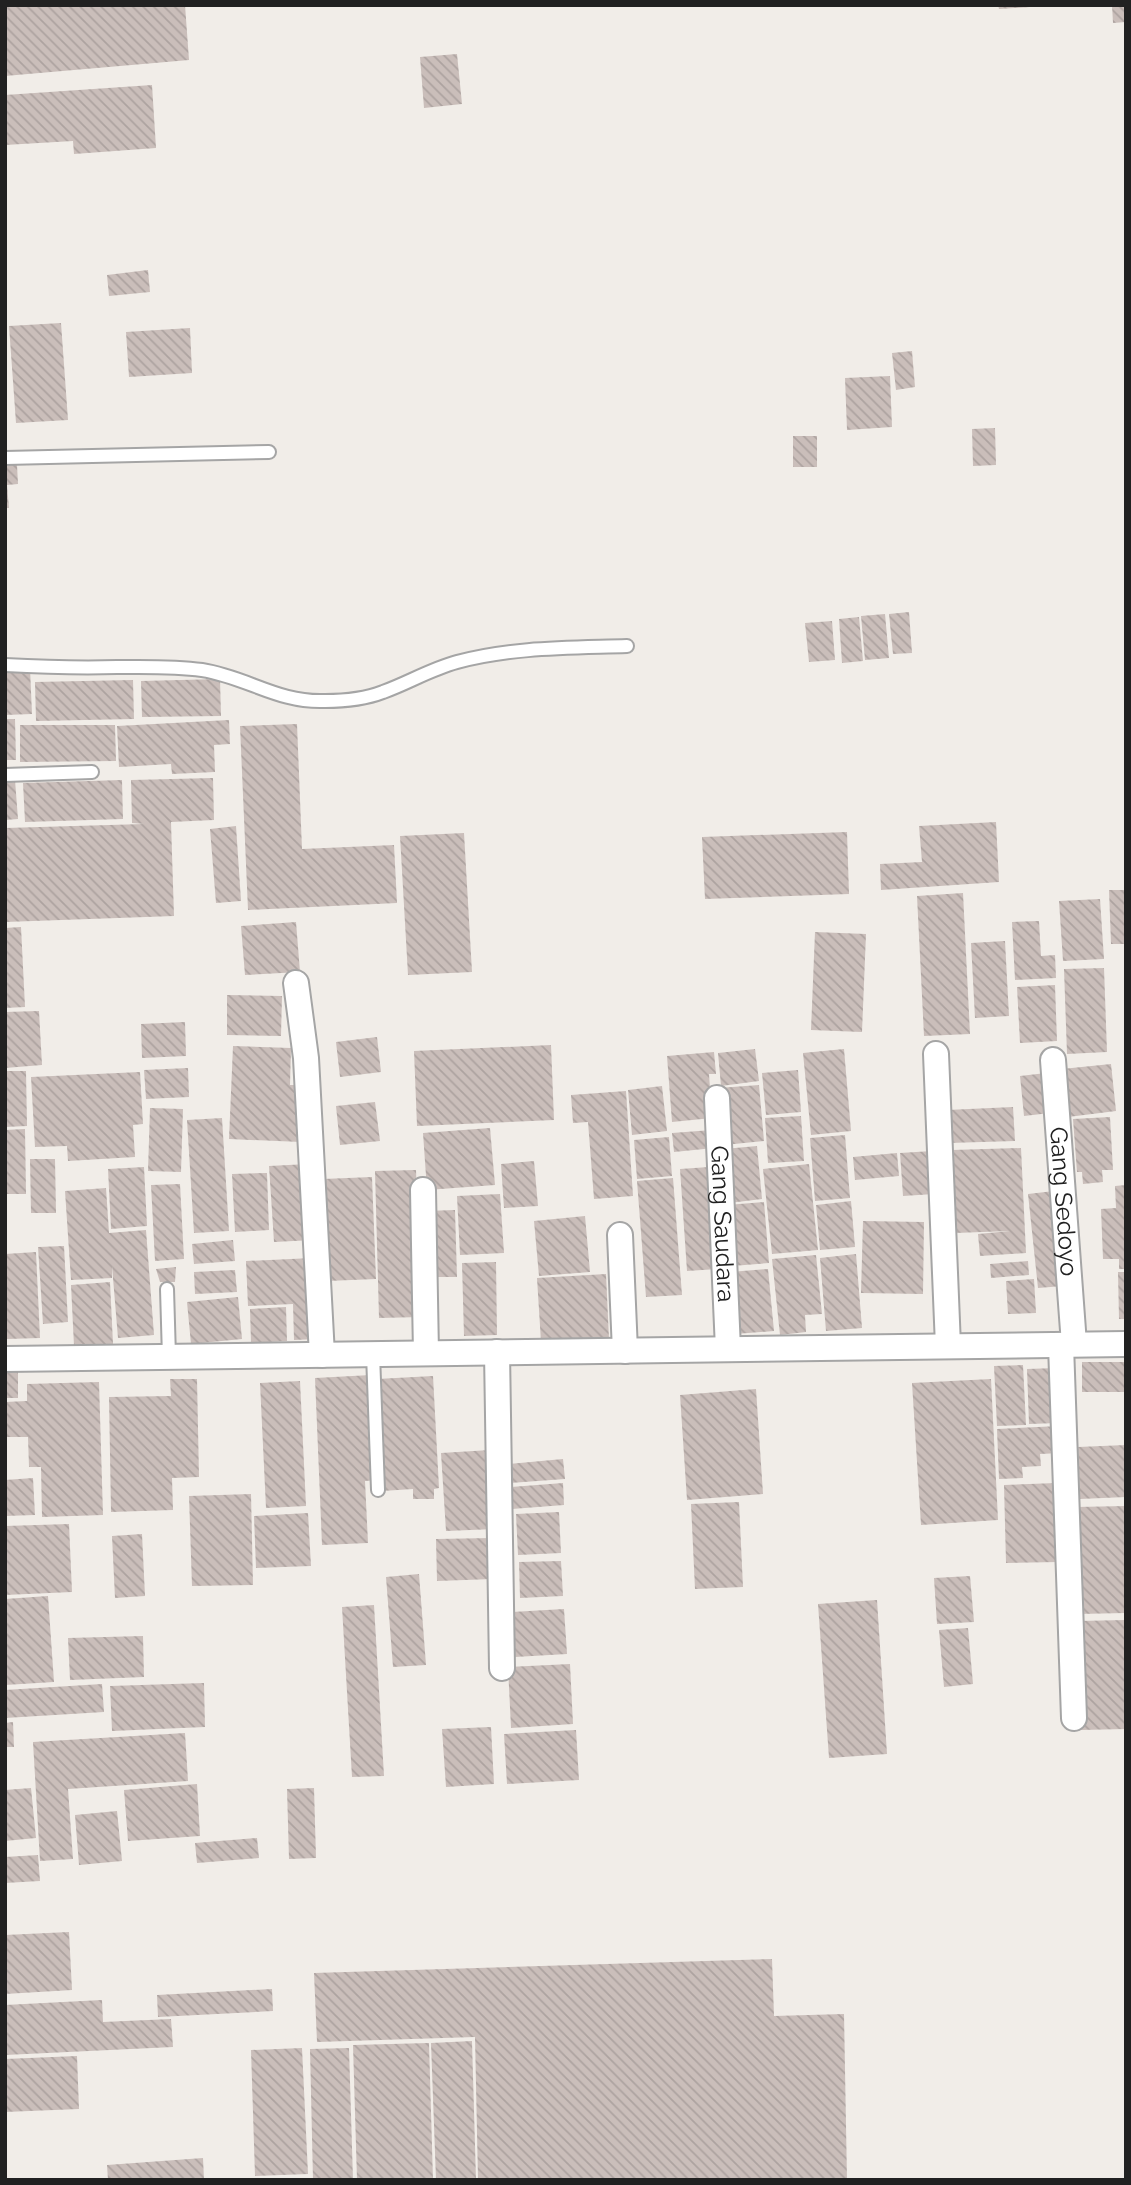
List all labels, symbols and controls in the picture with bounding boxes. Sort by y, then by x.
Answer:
street label: Gang Sedoyo [1044,1126,1084,1277]
street label: Gang Saudara [705,1145,741,1303]

